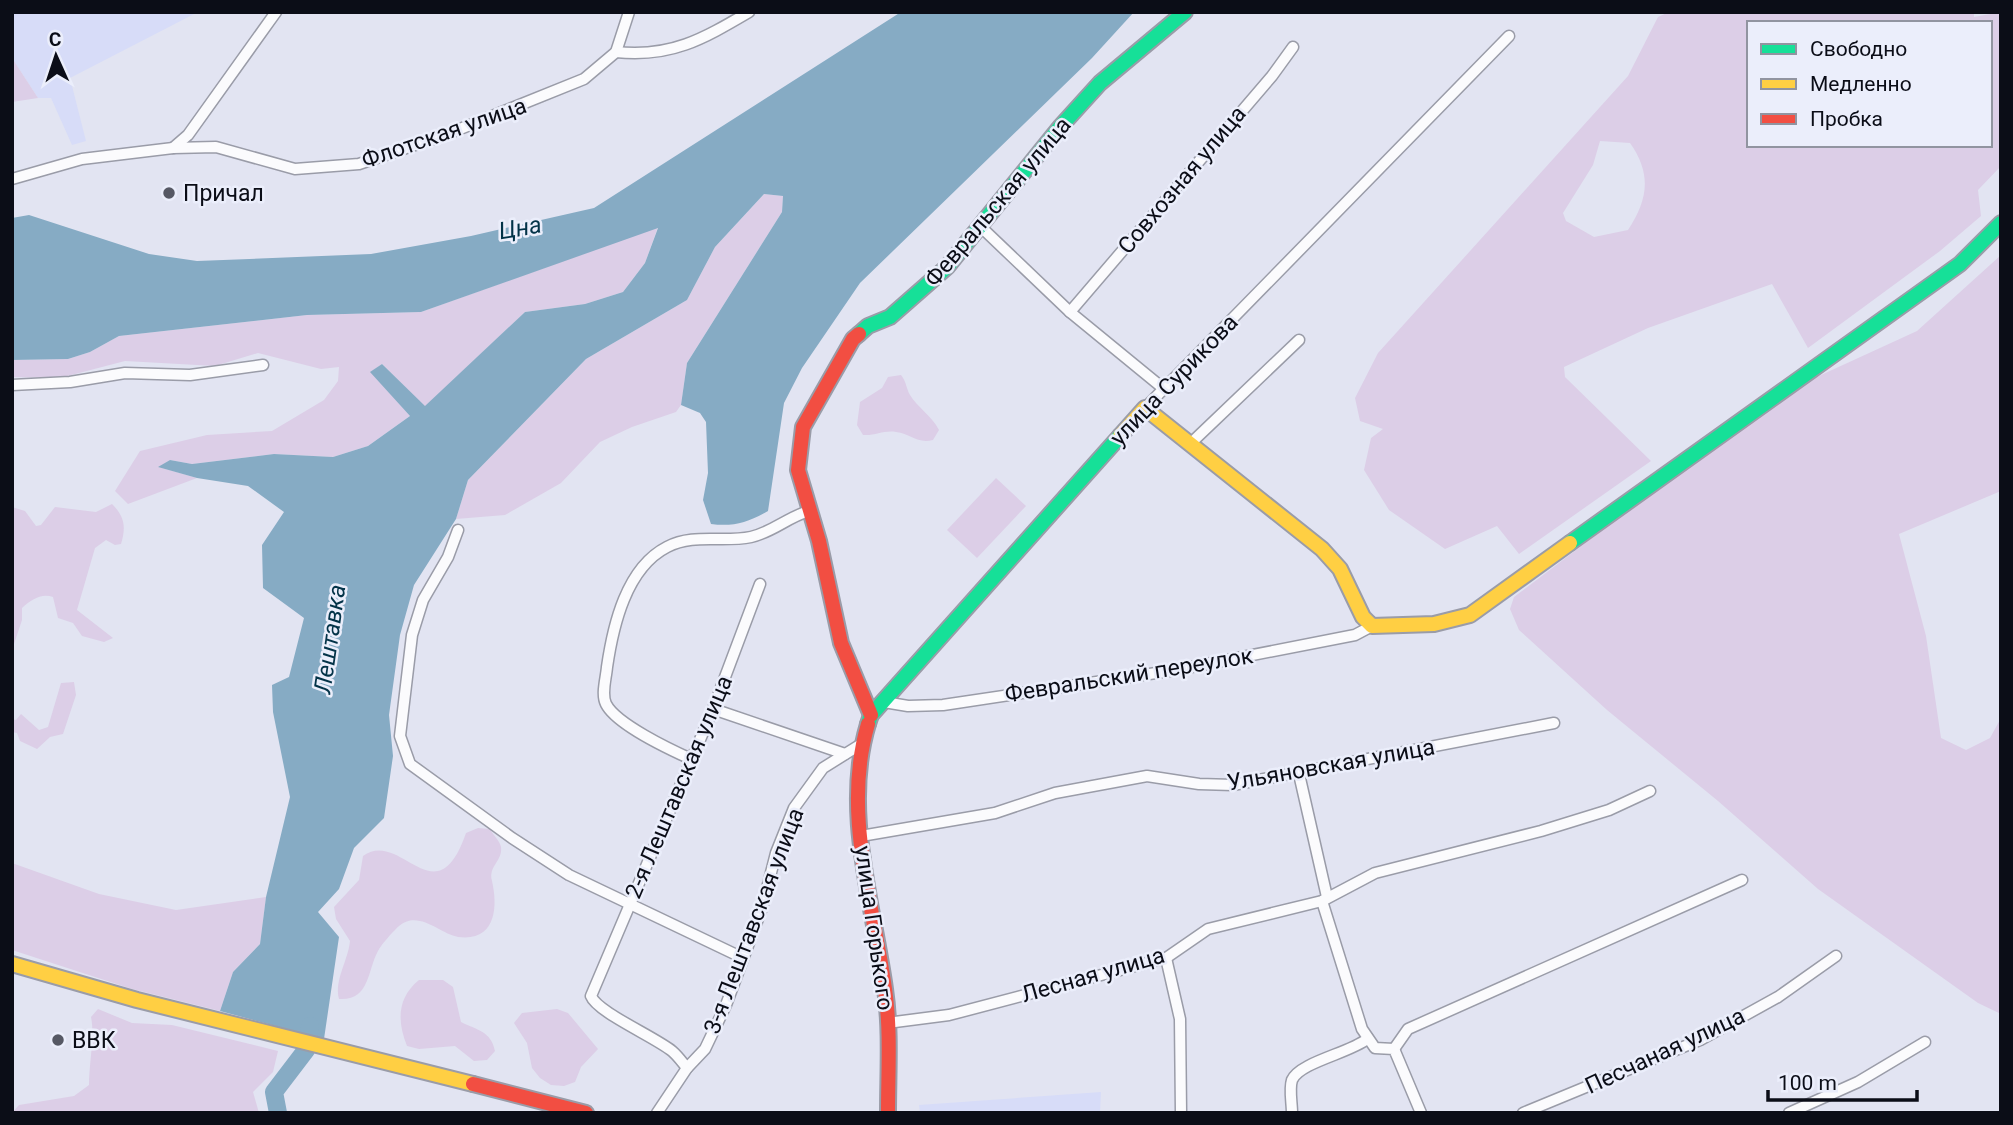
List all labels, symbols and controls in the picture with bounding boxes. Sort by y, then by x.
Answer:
north arrow [21,21,91,91]
legend [1747,21,1992,147]
text: С [48,28,62,51]
text: Свободно [1810,37,1907,61]
text: Медленно [1810,72,1912,96]
street label: Флотская улица [358,92,530,174]
street label: Совхозная улица [1112,101,1252,259]
text: Пробка [1810,107,1883,131]
street label: Февральская улица [919,112,1077,292]
place label: Причал [183,180,264,207]
marker: Причал [161,185,177,201]
water label: Цна [496,210,544,246]
street label: улица Сурикова [1105,309,1243,451]
water label: Лештавка [308,583,352,696]
street label: Февральский переулок [1003,642,1255,708]
street label: 2-я Лештавская улица [620,671,738,903]
street label: Ульяновская улица [1225,733,1437,797]
street label: 3-я Лештавская улица [698,804,810,1038]
street label: улица Горького [849,844,899,1012]
street label: Лесная улица [1018,942,1168,1008]
street label: Песчаная улица [1581,1002,1749,1100]
place label: ВВК [72,1027,116,1054]
marker: ВВК [50,1032,66,1048]
scale bar [1768,1058,1917,1102]
text: 100 m [1778,1071,1837,1095]

